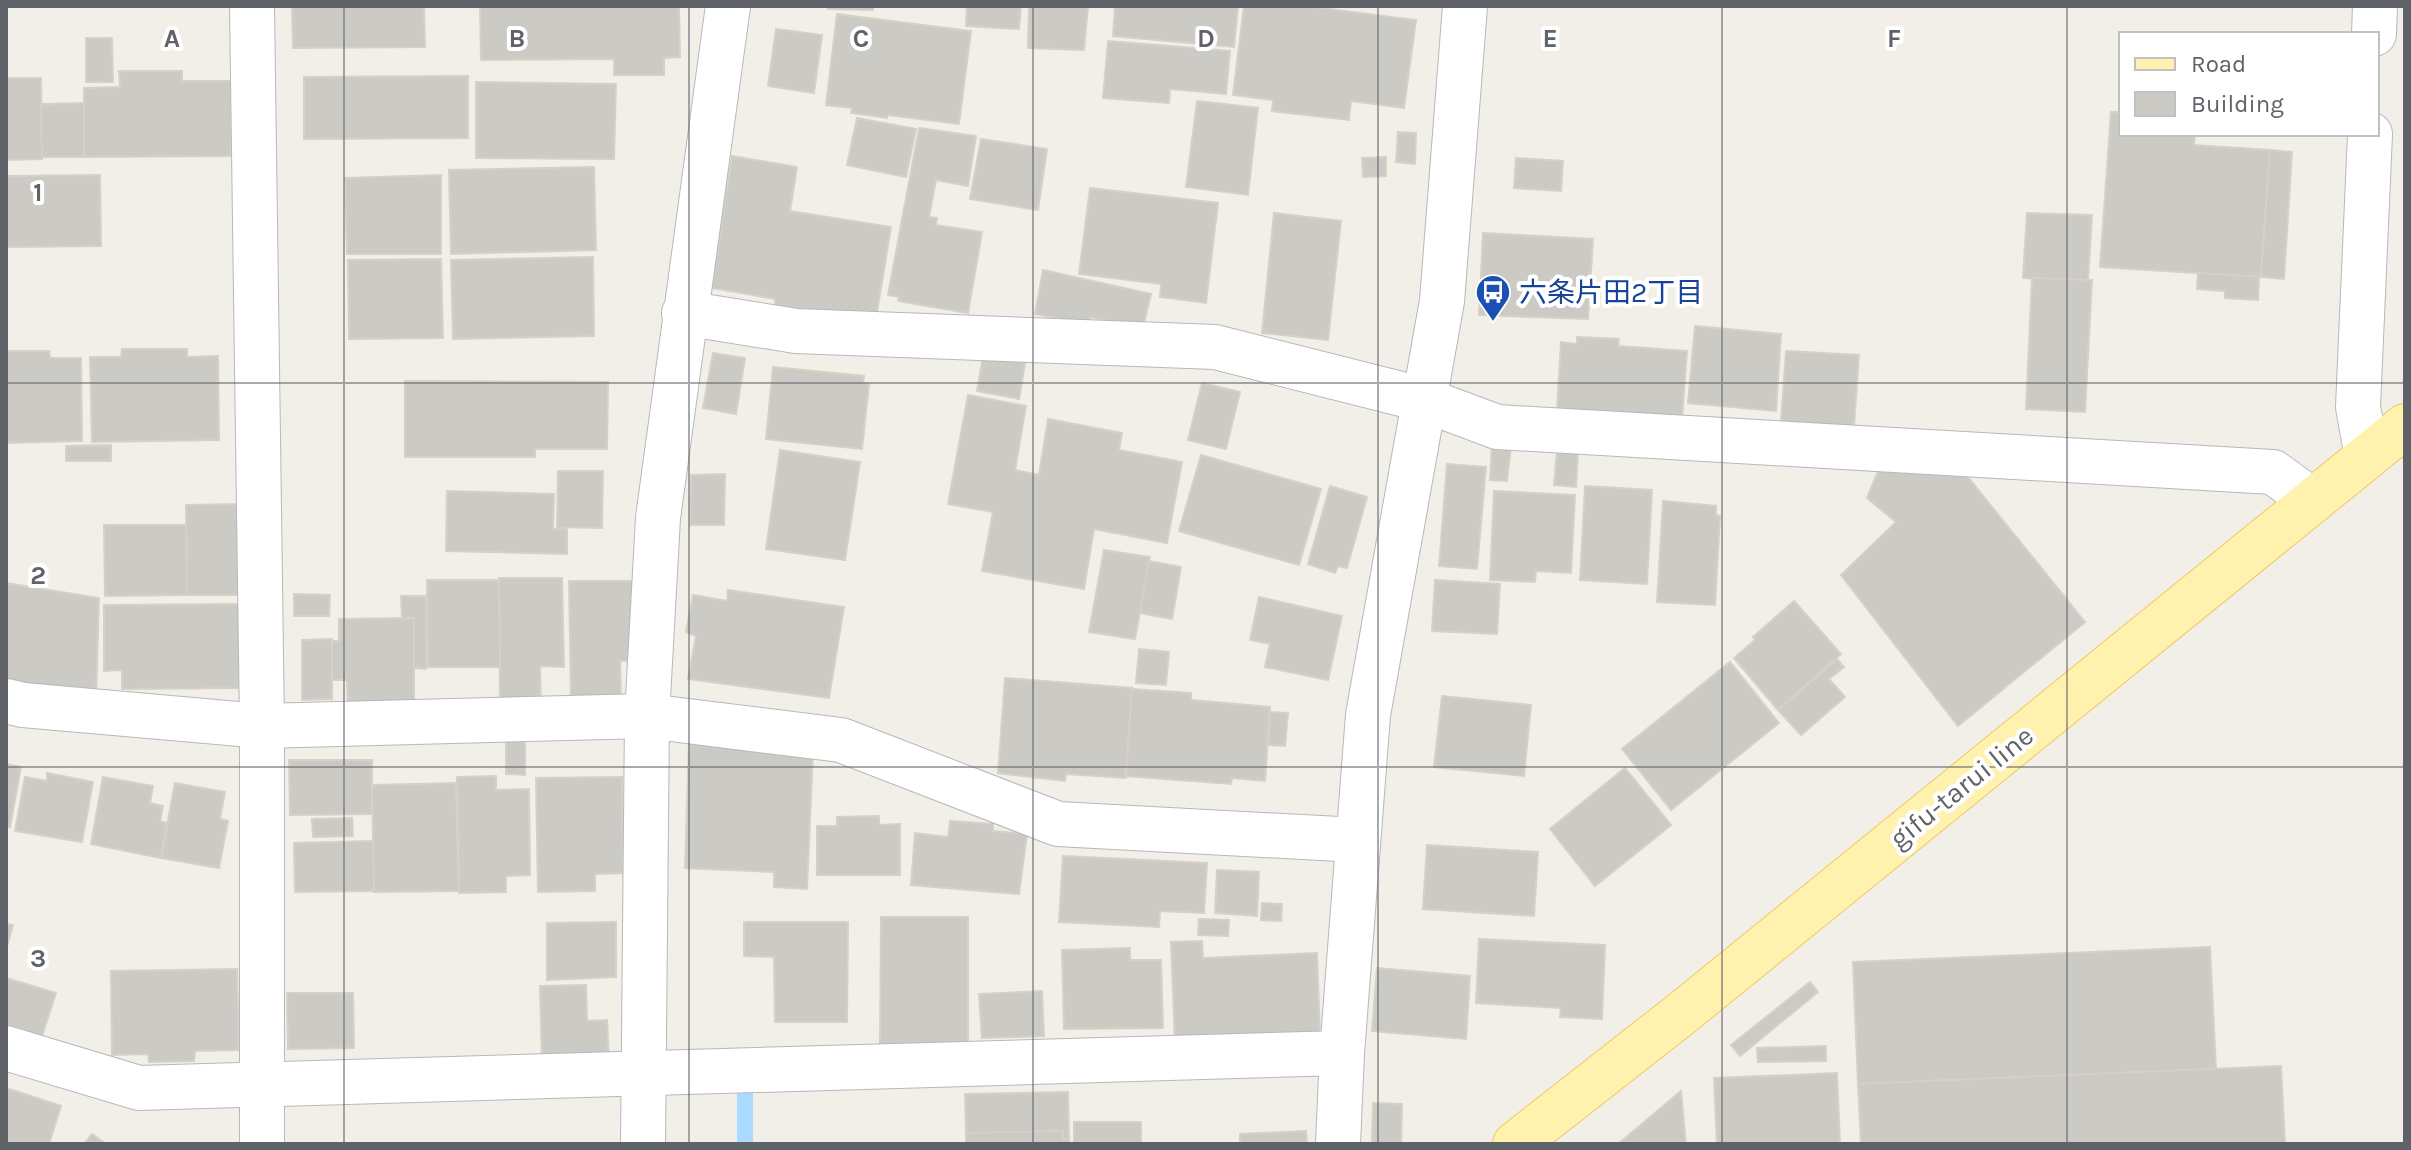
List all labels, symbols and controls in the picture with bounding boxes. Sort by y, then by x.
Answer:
text: A [164,23,180,54]
text: B [509,23,525,54]
text: C [853,23,869,54]
text: D [1197,23,1215,54]
text: E [1542,23,1558,54]
text: F [1887,23,1901,54]
legend [2119,32,2379,136]
text: Road [2191,50,2246,78]
text: Building [2191,90,2284,118]
text: 1 [33,177,43,208]
bus stop icon: 六条片田2丁目 [1474,273,1512,323]
place label: 六条片田2丁目 [1519,276,1703,309]
text: 2 [30,560,46,591]
street label: gifu-tarui line [1882,719,2040,855]
text: 3 [30,943,46,974]

